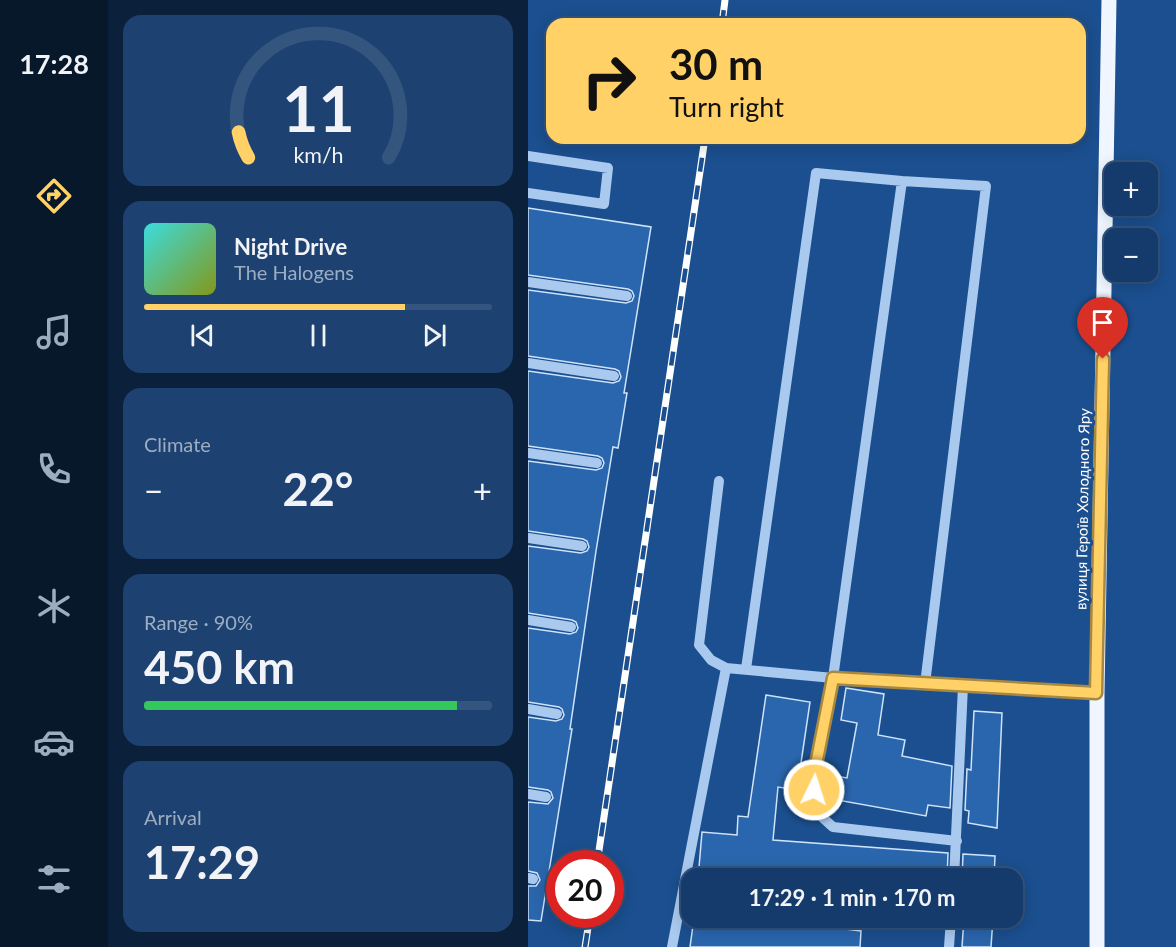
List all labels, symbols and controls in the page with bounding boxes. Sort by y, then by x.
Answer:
text: 30 m [669,39,763,89]
icon: right [570,42,648,120]
text: 17:28 [19,47,89,80]
text: 11 [282,70,354,145]
text: Turn right [669,90,784,123]
text: km/h [293,142,343,168]
map controls [1104,162,1158,282]
button: + [1104,162,1158,216]
icon: directions [33,175,75,217]
button: − [1104,228,1158,282]
text: Night Drive [234,233,347,260]
text: The Halogens [234,260,354,284]
pin [1077,297,1128,359]
icon: arrive [1086,306,1119,339]
icon: music [33,311,75,353]
icon: previous [186,319,219,352]
icon: pause [302,319,335,352]
icon: next [418,319,451,352]
street label: вулиця Героїв Холодного Яру [1071,408,1093,610]
text: Climate [144,432,211,456]
icon: phone [33,448,75,490]
text: 22° [283,462,353,516]
text: − [144,470,163,510]
text: + [473,470,492,510]
icon: climate [33,585,75,627]
text: Range · 90% [144,610,253,634]
text: 450 km [144,640,295,694]
icon: car [33,721,75,763]
position arrow [782,758,846,822]
text: Arrival [144,805,202,829]
text: 17:29 [144,835,260,889]
speed limit sign: 20 [546,850,624,928]
icon: filters [33,858,75,900]
text: 17:29 · 1 min · 170 m [749,884,955,911]

